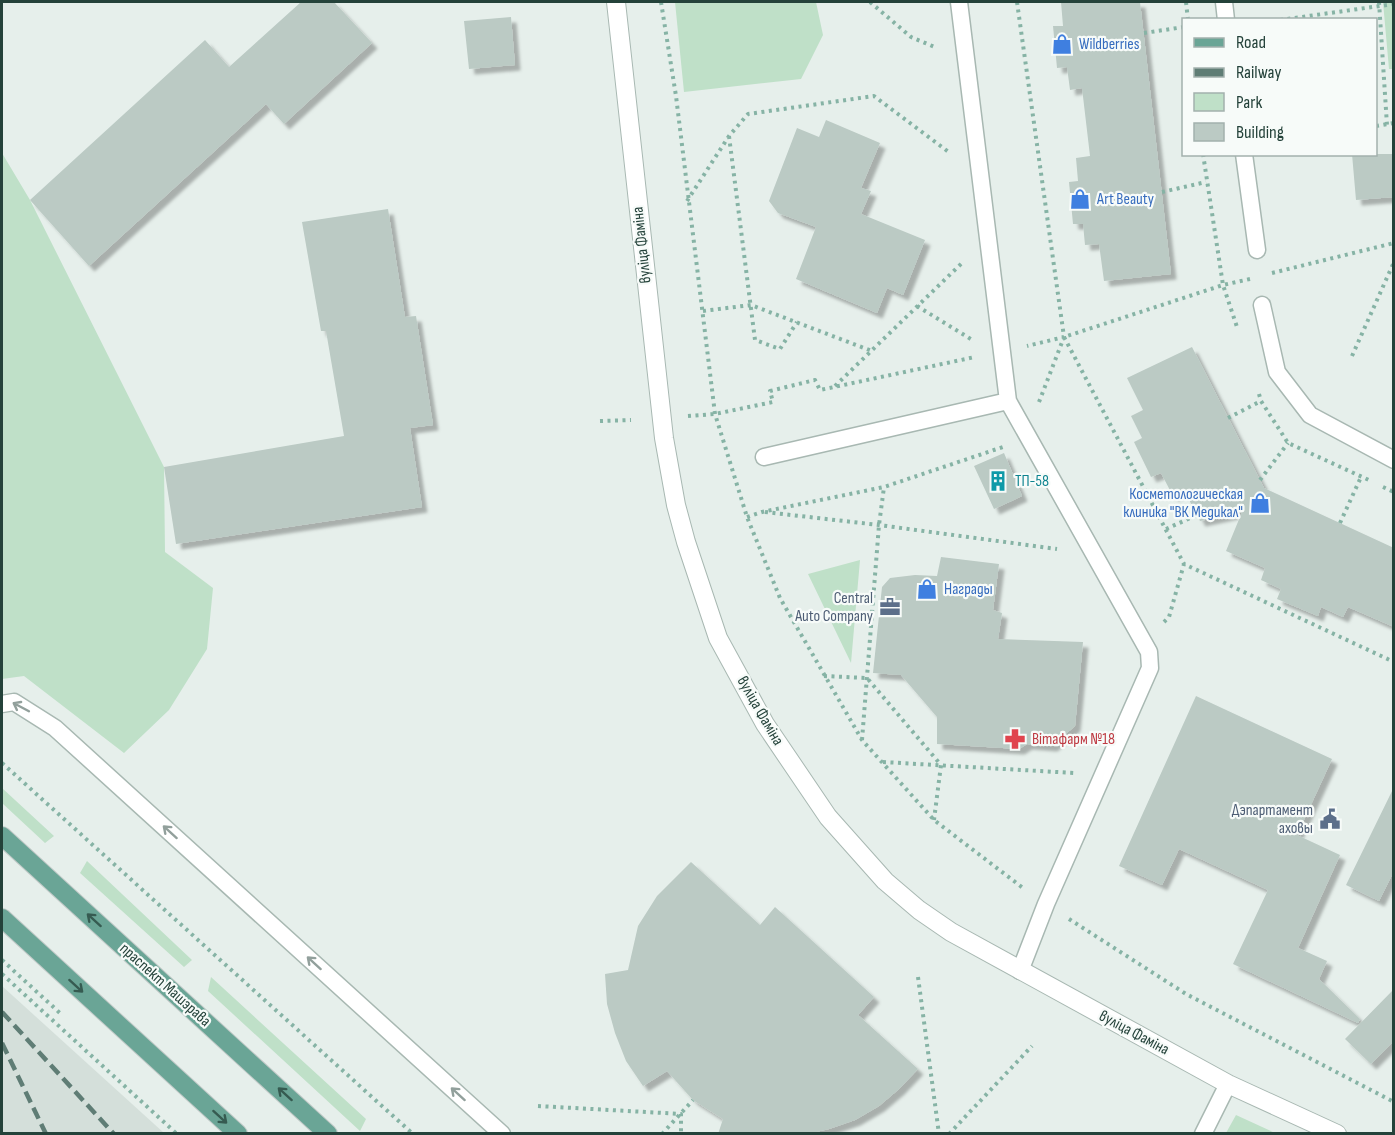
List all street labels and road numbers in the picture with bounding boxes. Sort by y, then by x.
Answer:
street label: вуліца Фаміна [629,206,655,284]
street label: вуліца Фаміна [733,673,787,749]
street label: праспект Машэрава [116,939,214,1031]
street label: вуліца Фаміна [1096,1007,1172,1059]

